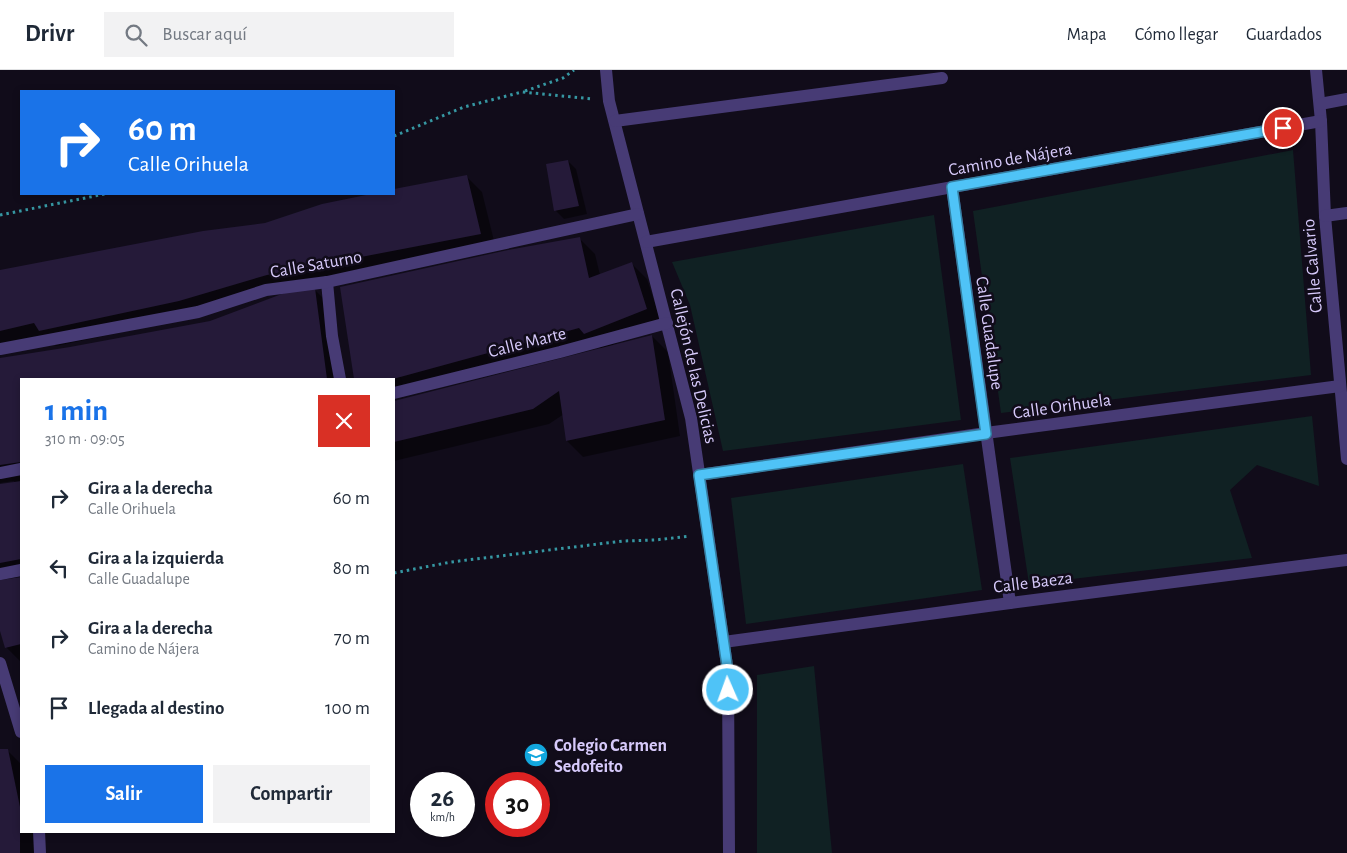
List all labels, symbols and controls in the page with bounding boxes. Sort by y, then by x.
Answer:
search box [104,12,454,57]
icon: search [122,21,150,49]
text: Drivr [25,22,74,46]
text: Buscar aquí [162,25,247,44]
text: Mapa [1067,26,1107,44]
text: Cómo llegar [1135,26,1218,44]
text: Guardados [1246,26,1322,44]
pin [1262,107,1304,149]
icon: right [45,110,110,175]
text: 60 m [128,112,197,147]
icon: arrive [1269,114,1297,142]
street label: Camino de Nájera [947,140,1073,180]
text: Calle Orihuela [128,153,249,175]
street label: Calle Calvario [1300,218,1326,314]
street label: Calle Saturno [269,248,364,282]
street label: Calle Guadalupe [972,275,1006,391]
street label: Callejón de las Delicias [666,287,720,445]
street label: Calle Marte [486,325,568,361]
street label: Calle Orihuela [1012,391,1112,423]
button: close [318,395,370,447]
text: 1 min [45,396,108,426]
text: 310 m · 09:05 [45,431,125,447]
text: Gira a la derecha [88,479,213,498]
icon: right [45,484,73,512]
text: 60 m [333,489,370,508]
text: Calle Orihuela [88,501,176,517]
text: Gira a la izquierda [88,549,224,568]
icon: left [45,554,73,582]
text: 80 m [333,559,370,578]
street label: Calle Baeza [992,569,1074,597]
text: Calle Guadalupe [88,571,190,587]
text: Gira a la derecha [88,619,213,638]
icon: right [45,624,73,652]
text: 70 m [334,629,370,648]
text: Camino de Nájera [88,641,199,657]
position arrow [701,663,753,715]
icon: arrive [45,694,73,722]
text: Llegada al destino [88,699,225,718]
text: 100 m [325,699,370,718]
place label: Colegio Carmen Sedofeito [554,737,667,776]
school or university icon: Colegio Carmen Sedofeito [523,742,549,768]
button: Salir [45,765,203,823]
button: Compartir [213,765,370,823]
speed limit sign: 30 [485,772,550,837]
text: 26 [431,786,454,811]
text: km/h [430,811,455,823]

